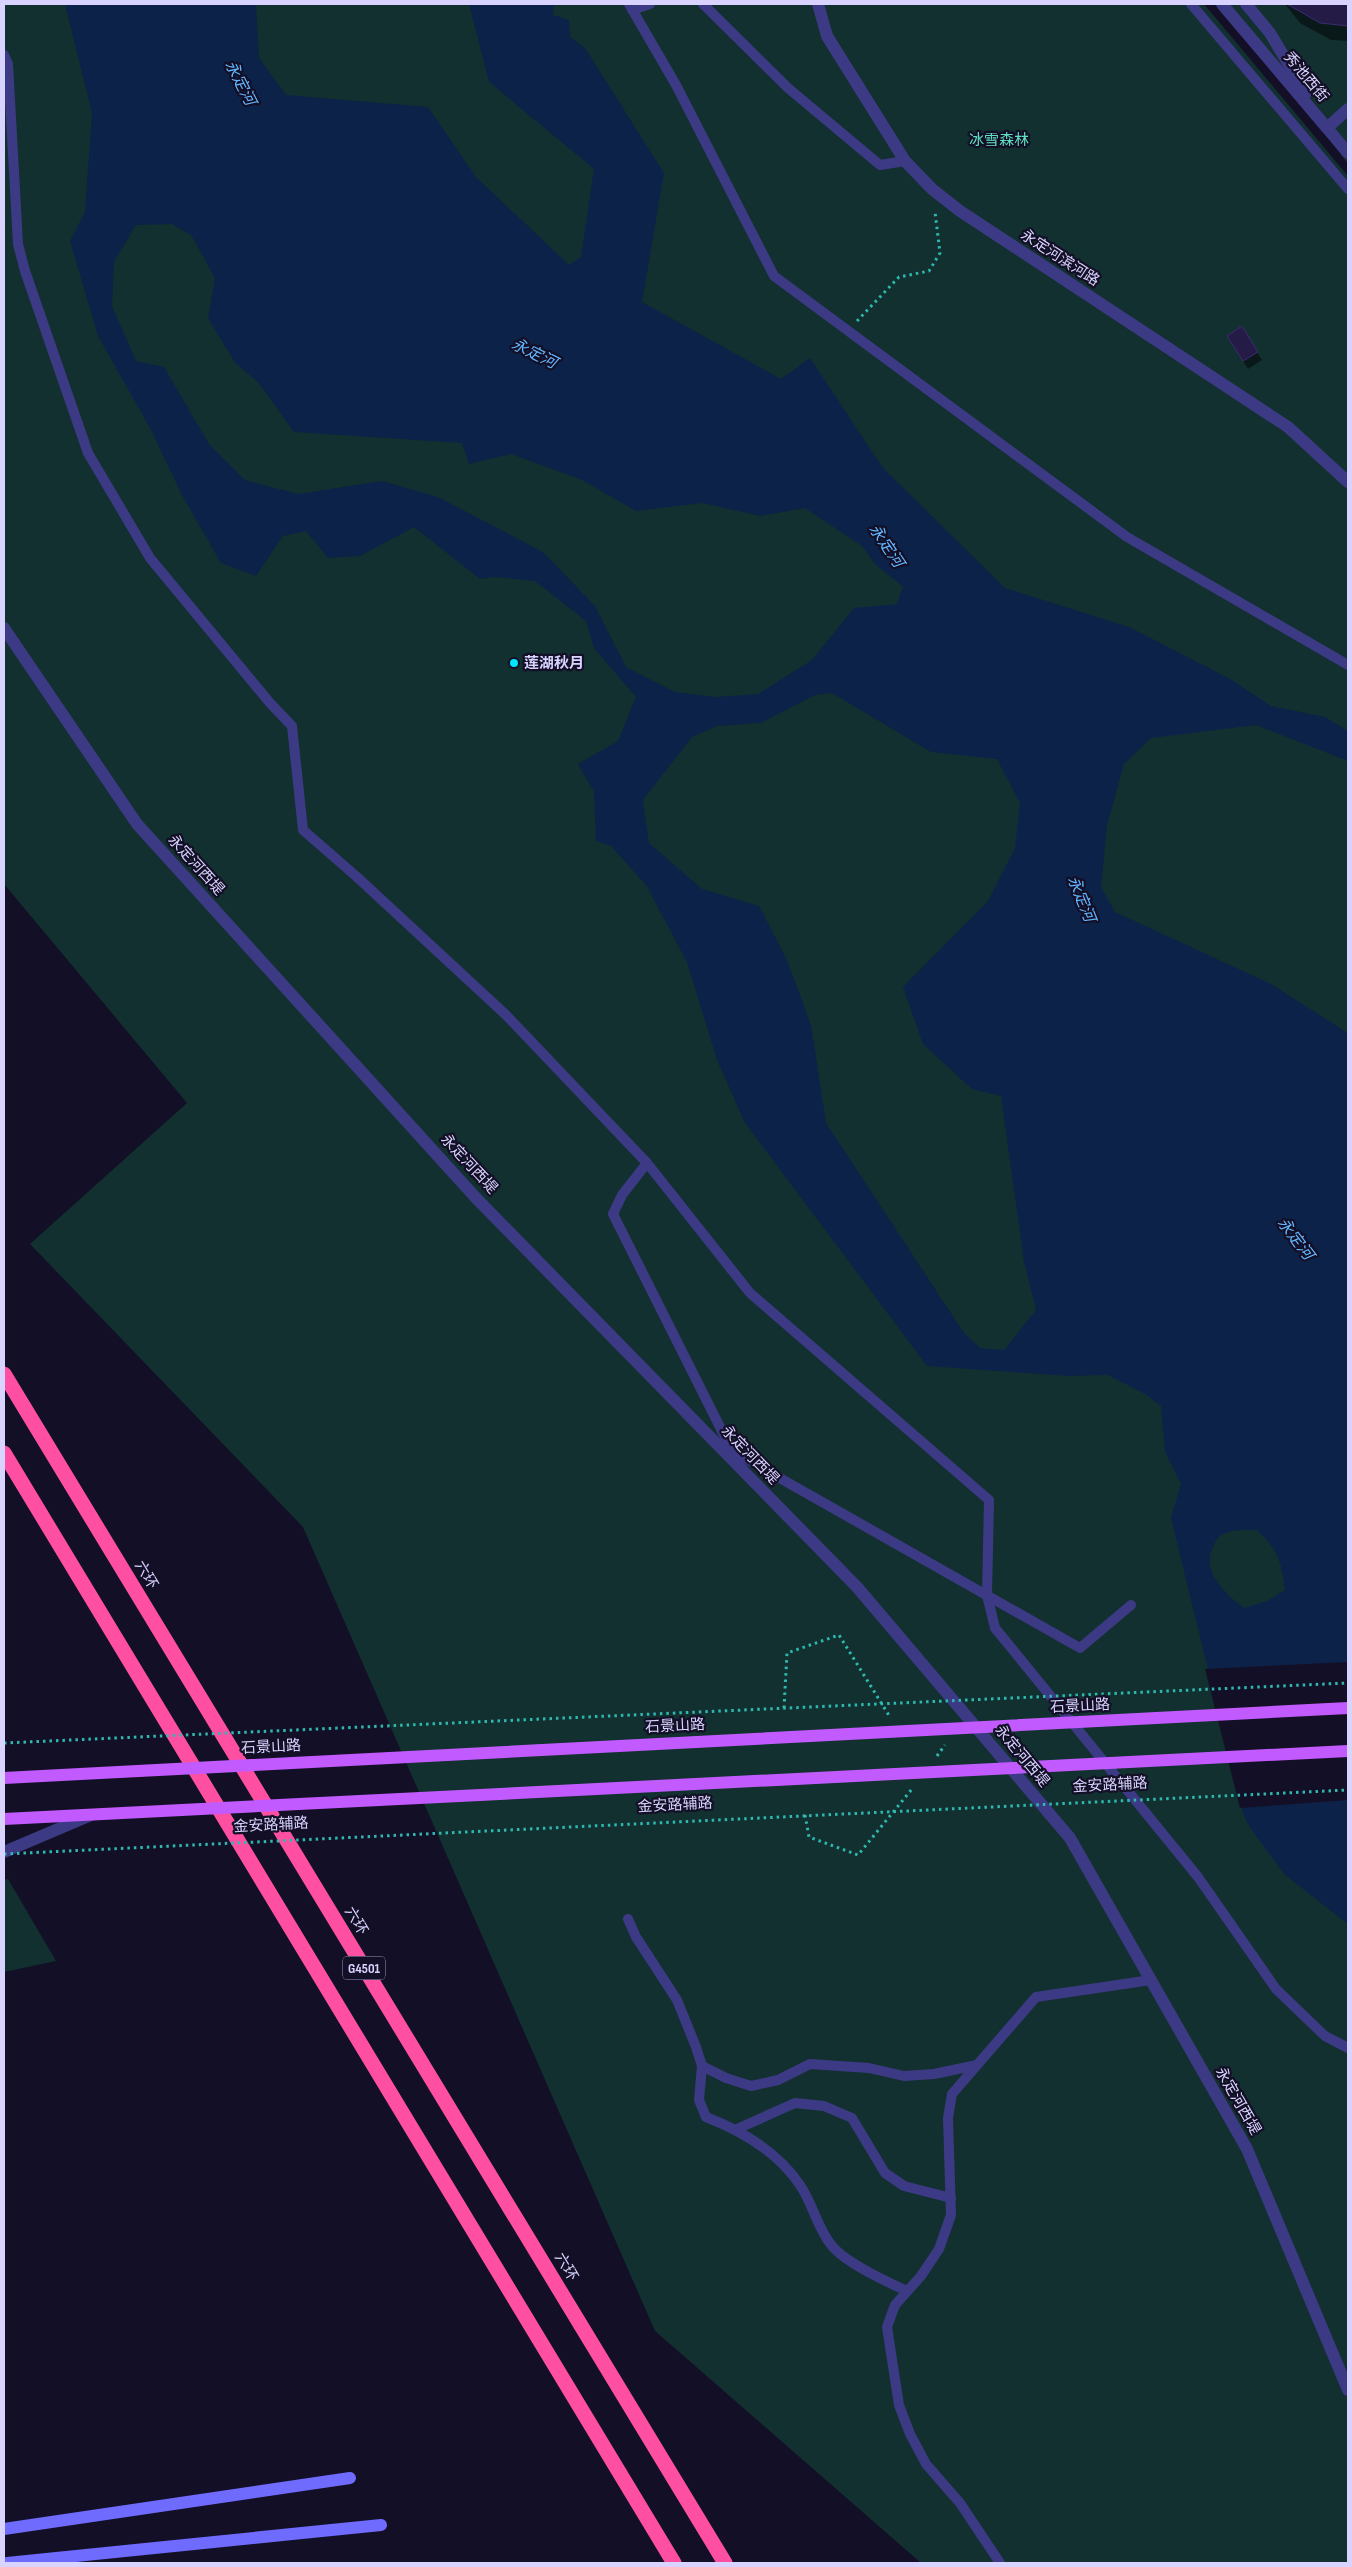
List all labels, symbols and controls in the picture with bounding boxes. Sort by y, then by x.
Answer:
street label: 秀池西街 [1279,48,1333,106]
water label: 永定河 [221,57,261,111]
park label: 冰雪森林 [969,131,1029,150]
street label: 永定河滨河路 [1017,226,1103,290]
water label: 永定河 [508,335,562,374]
water label: 永定河 [865,521,909,574]
place label: 莲湖秋月 [524,654,584,673]
marker: 莲湖秋月 [508,657,520,669]
street label: 永定河西堤 [164,831,228,899]
water label: 永定河 [1063,873,1100,928]
street label: 永定河西堤 [436,1130,502,1198]
water label: 永定河 [1273,1214,1319,1266]
street label: 永定河西堤 [717,1421,783,1489]
street label: 六环 [130,1557,162,1593]
street label: 石景山路 [1050,1695,1110,1717]
street label: 石景山路 [645,1715,705,1737]
street label: 永定河西堤 [991,1721,1053,1791]
street label: 石景山路 [241,1736,301,1758]
street label: 金安路辅路 [1072,1774,1148,1796]
street label: 金安路辅路 [637,1794,713,1816]
street label: 金安路辅路 [233,1814,309,1836]
street label: 六环 [340,1903,372,1939]
road number: G4501 [343,1956,385,1980]
street label: 永定河西堤 [1211,2064,1265,2138]
street label: 六环 [550,2249,582,2285]

